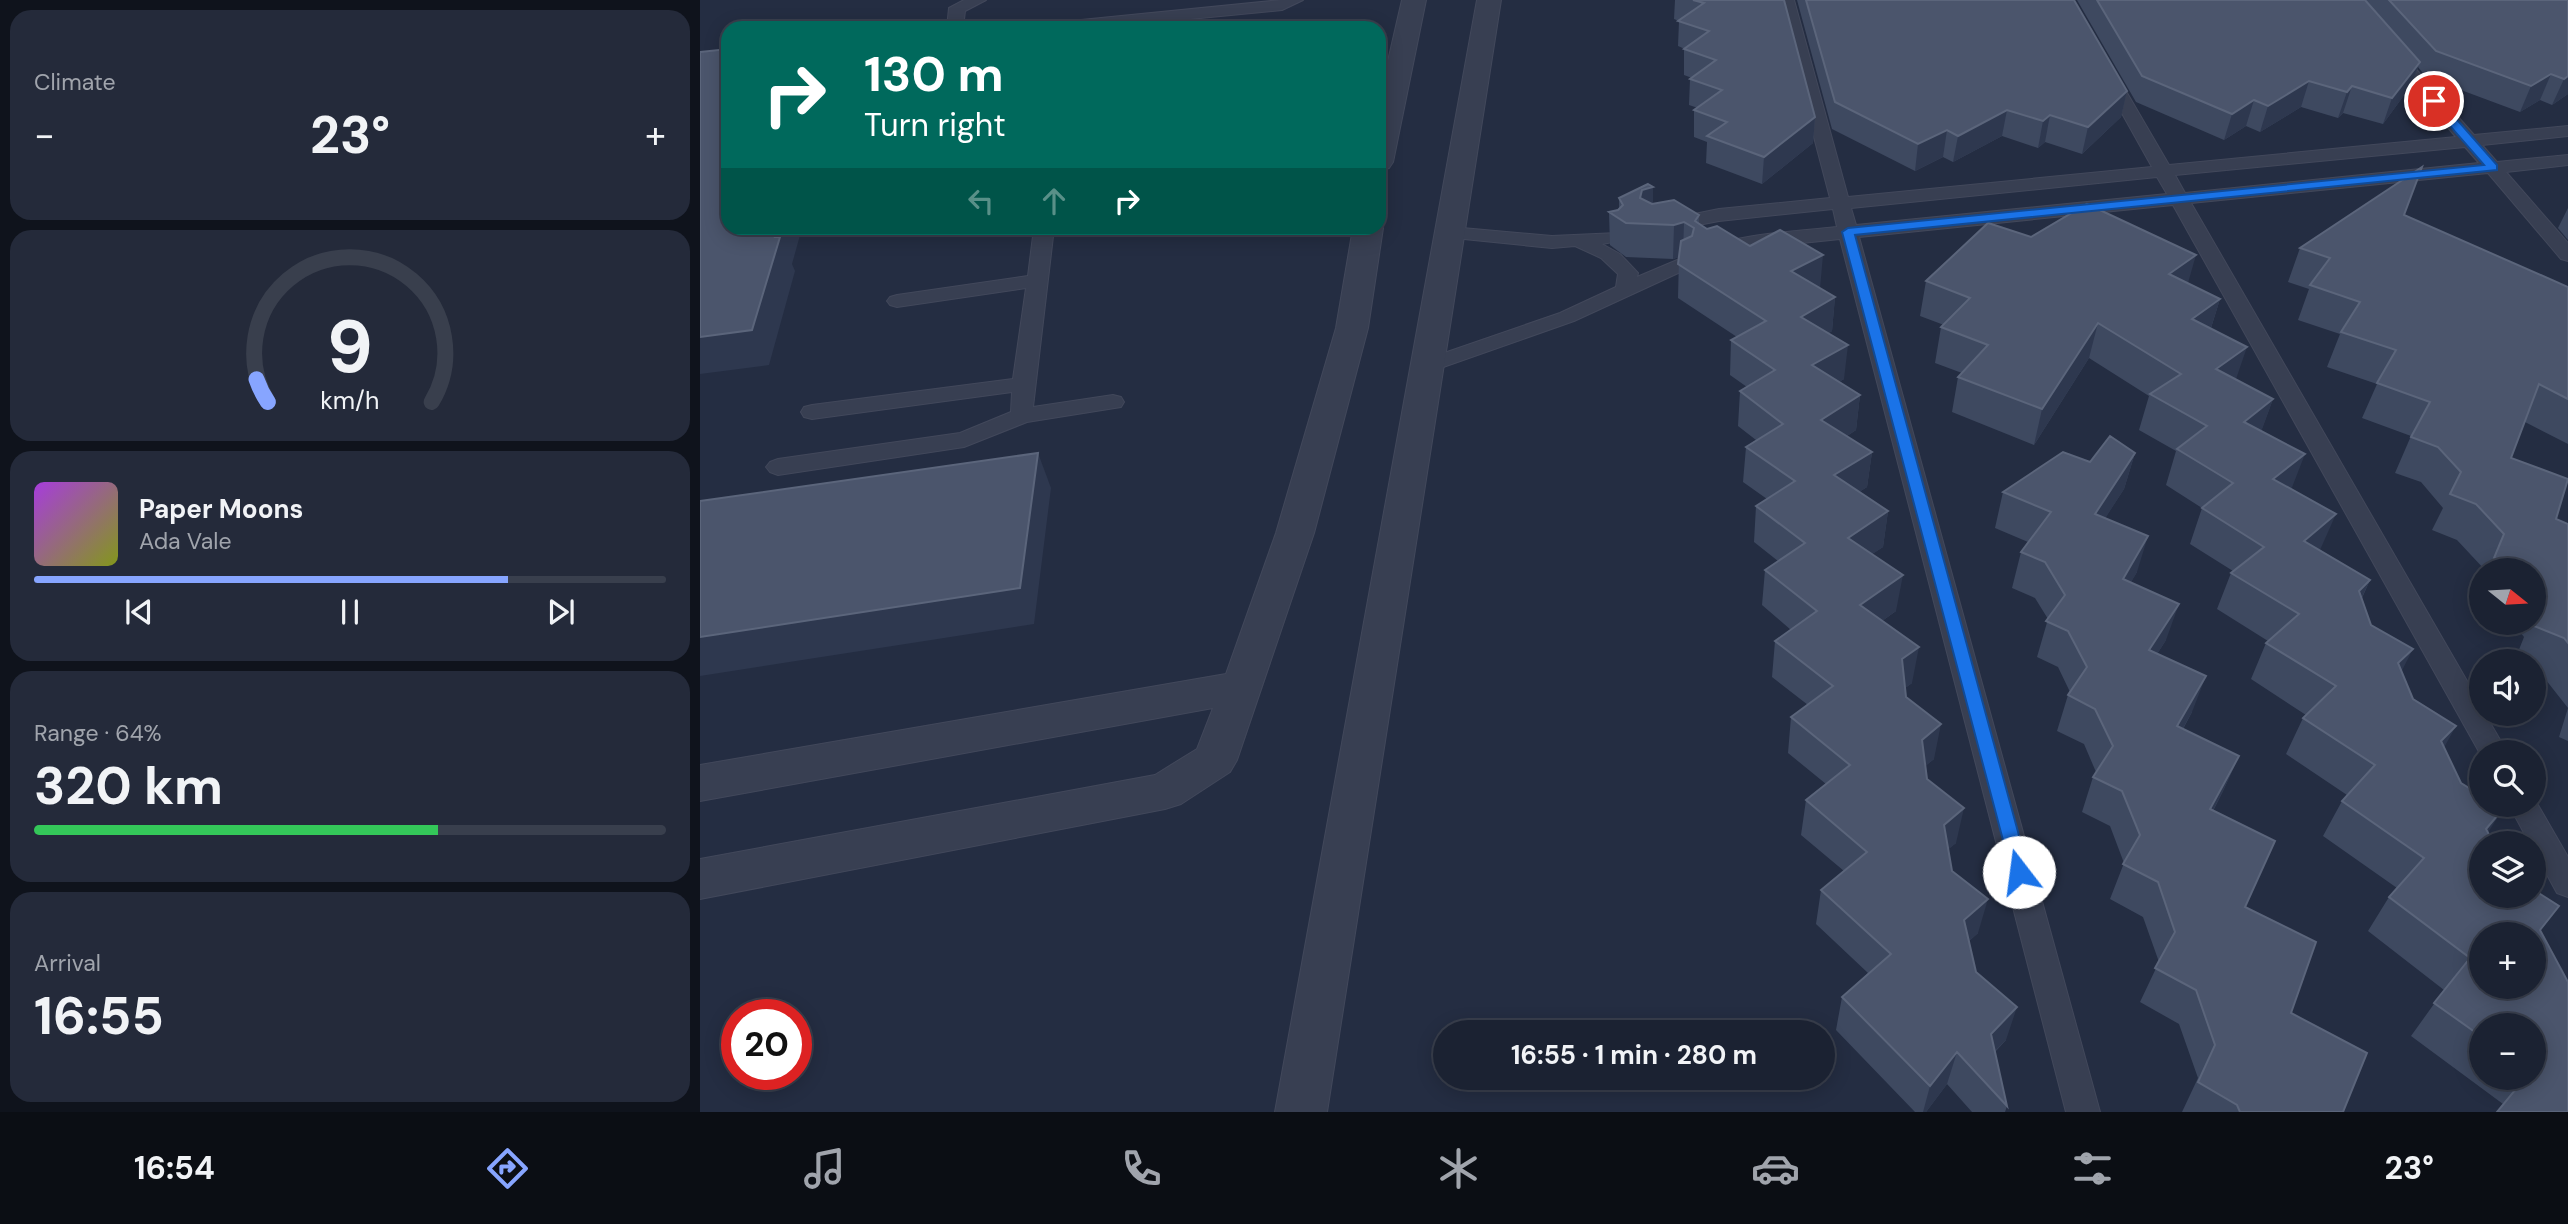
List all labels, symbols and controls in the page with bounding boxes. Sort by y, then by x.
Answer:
text: 130 m [864,42,1004,106]
icon: right [749,49,840,140]
text: Climate [34,67,116,97]
pin [2404,71,2464,131]
icon: arrive [2415,82,2453,120]
text: 23° [310,101,390,169]
text: Turn right [864,104,1006,146]
text: − [34,110,55,160]
text: + [645,110,666,160]
icon: left [962,182,1000,220]
icon: ahead [1035,182,1073,220]
icon: right [1108,182,1146,220]
text: 9 [327,300,373,395]
text: km/h [320,383,380,416]
text: Paper Moons [139,492,303,526]
text: Ada Vale [139,526,232,556]
north arrow [2469,558,2546,635]
map controls [2469,558,2546,1090]
icon: previous [120,593,158,631]
icon: pause [331,593,369,631]
icon: next [542,593,580,631]
button: sound [2469,649,2546,726]
text: Range · 64% [34,718,162,748]
button: search [2469,740,2546,817]
text: 320 km [34,752,223,820]
button: layers [2469,831,2546,908]
position arrow [1982,835,2056,909]
button: + [2469,922,2546,999]
text: Arrival [34,948,101,978]
text: 16:55 [34,982,164,1050]
speed limit sign: 20 [721,999,812,1090]
button: − [2469,1013,2546,1090]
text: 16:55 · 1 min · 280 m [1511,1038,1757,1072]
icon: directions [483,1144,532,1193]
icon: music [800,1144,849,1193]
icon: phone [1117,1144,1166,1193]
icon: climate [1434,1144,1483,1193]
icon: car [1751,1144,1800,1193]
icon: filters [2068,1144,2117,1193]
text: 16:54 [134,1147,215,1189]
text: 23° [2385,1147,2434,1189]

